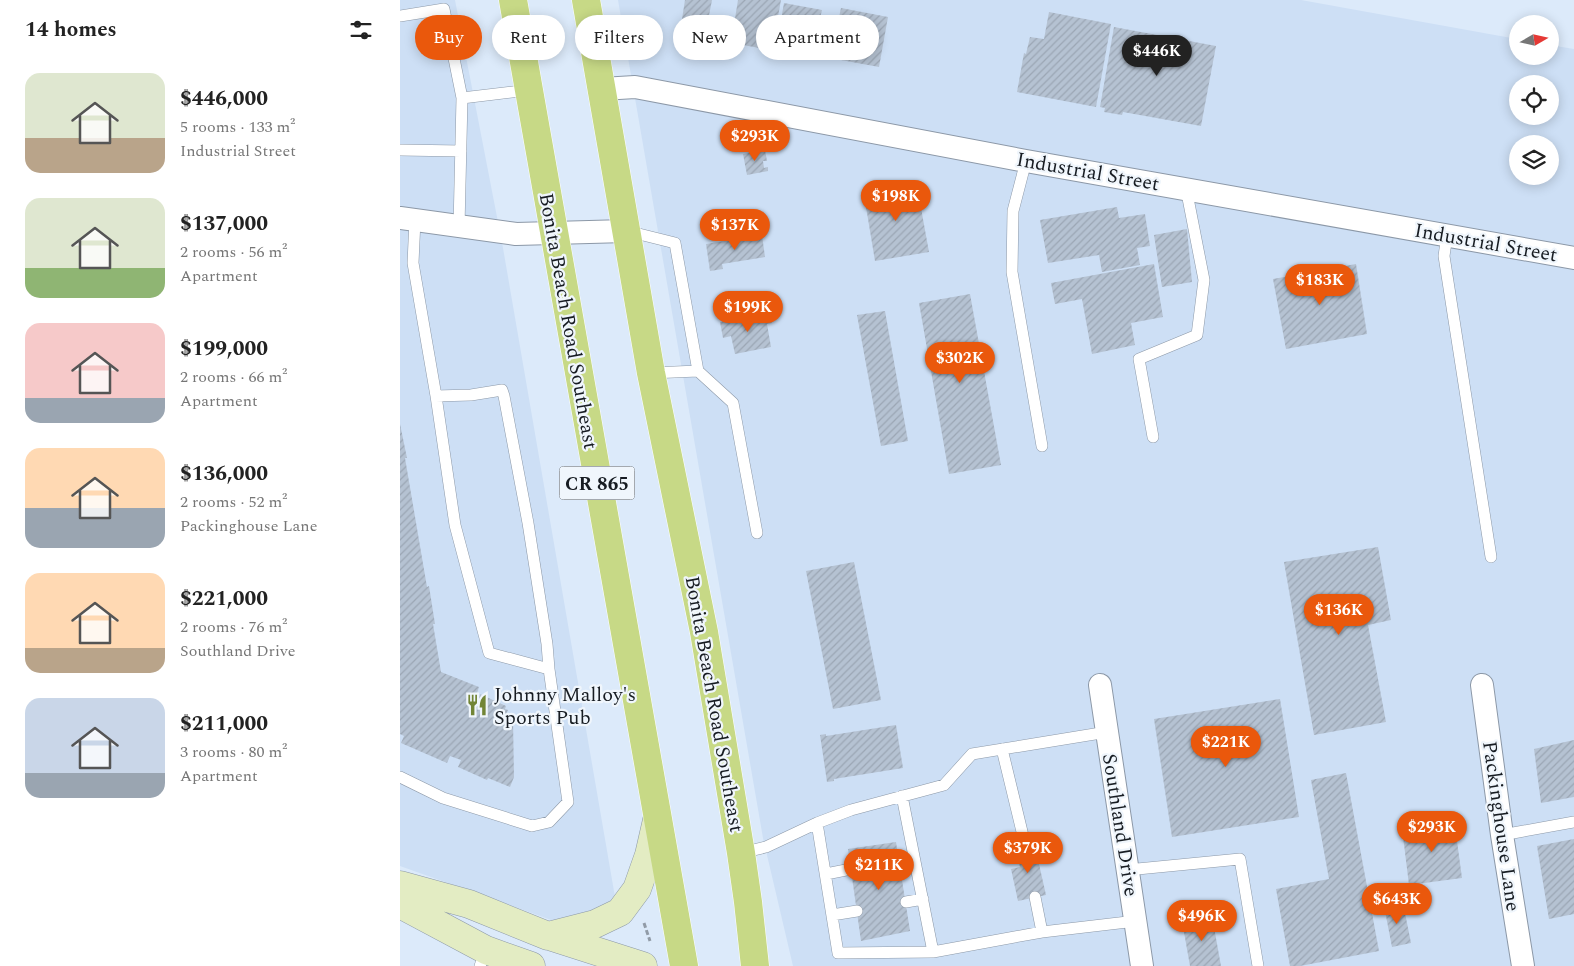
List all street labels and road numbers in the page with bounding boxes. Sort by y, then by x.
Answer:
street label: Industrial Street [1014,145,1162,199]
street label: Bonita Beach Road Southeast [531,191,605,452]
street label: Industrial Street [1412,216,1560,270]
road number: CR 865 [560,466,634,499]
street label: Bonita Beach Road Southeast [677,574,751,835]
street label: Packinghouse Lane [1474,739,1528,913]
street label: Southland Drive [1094,752,1146,899]

